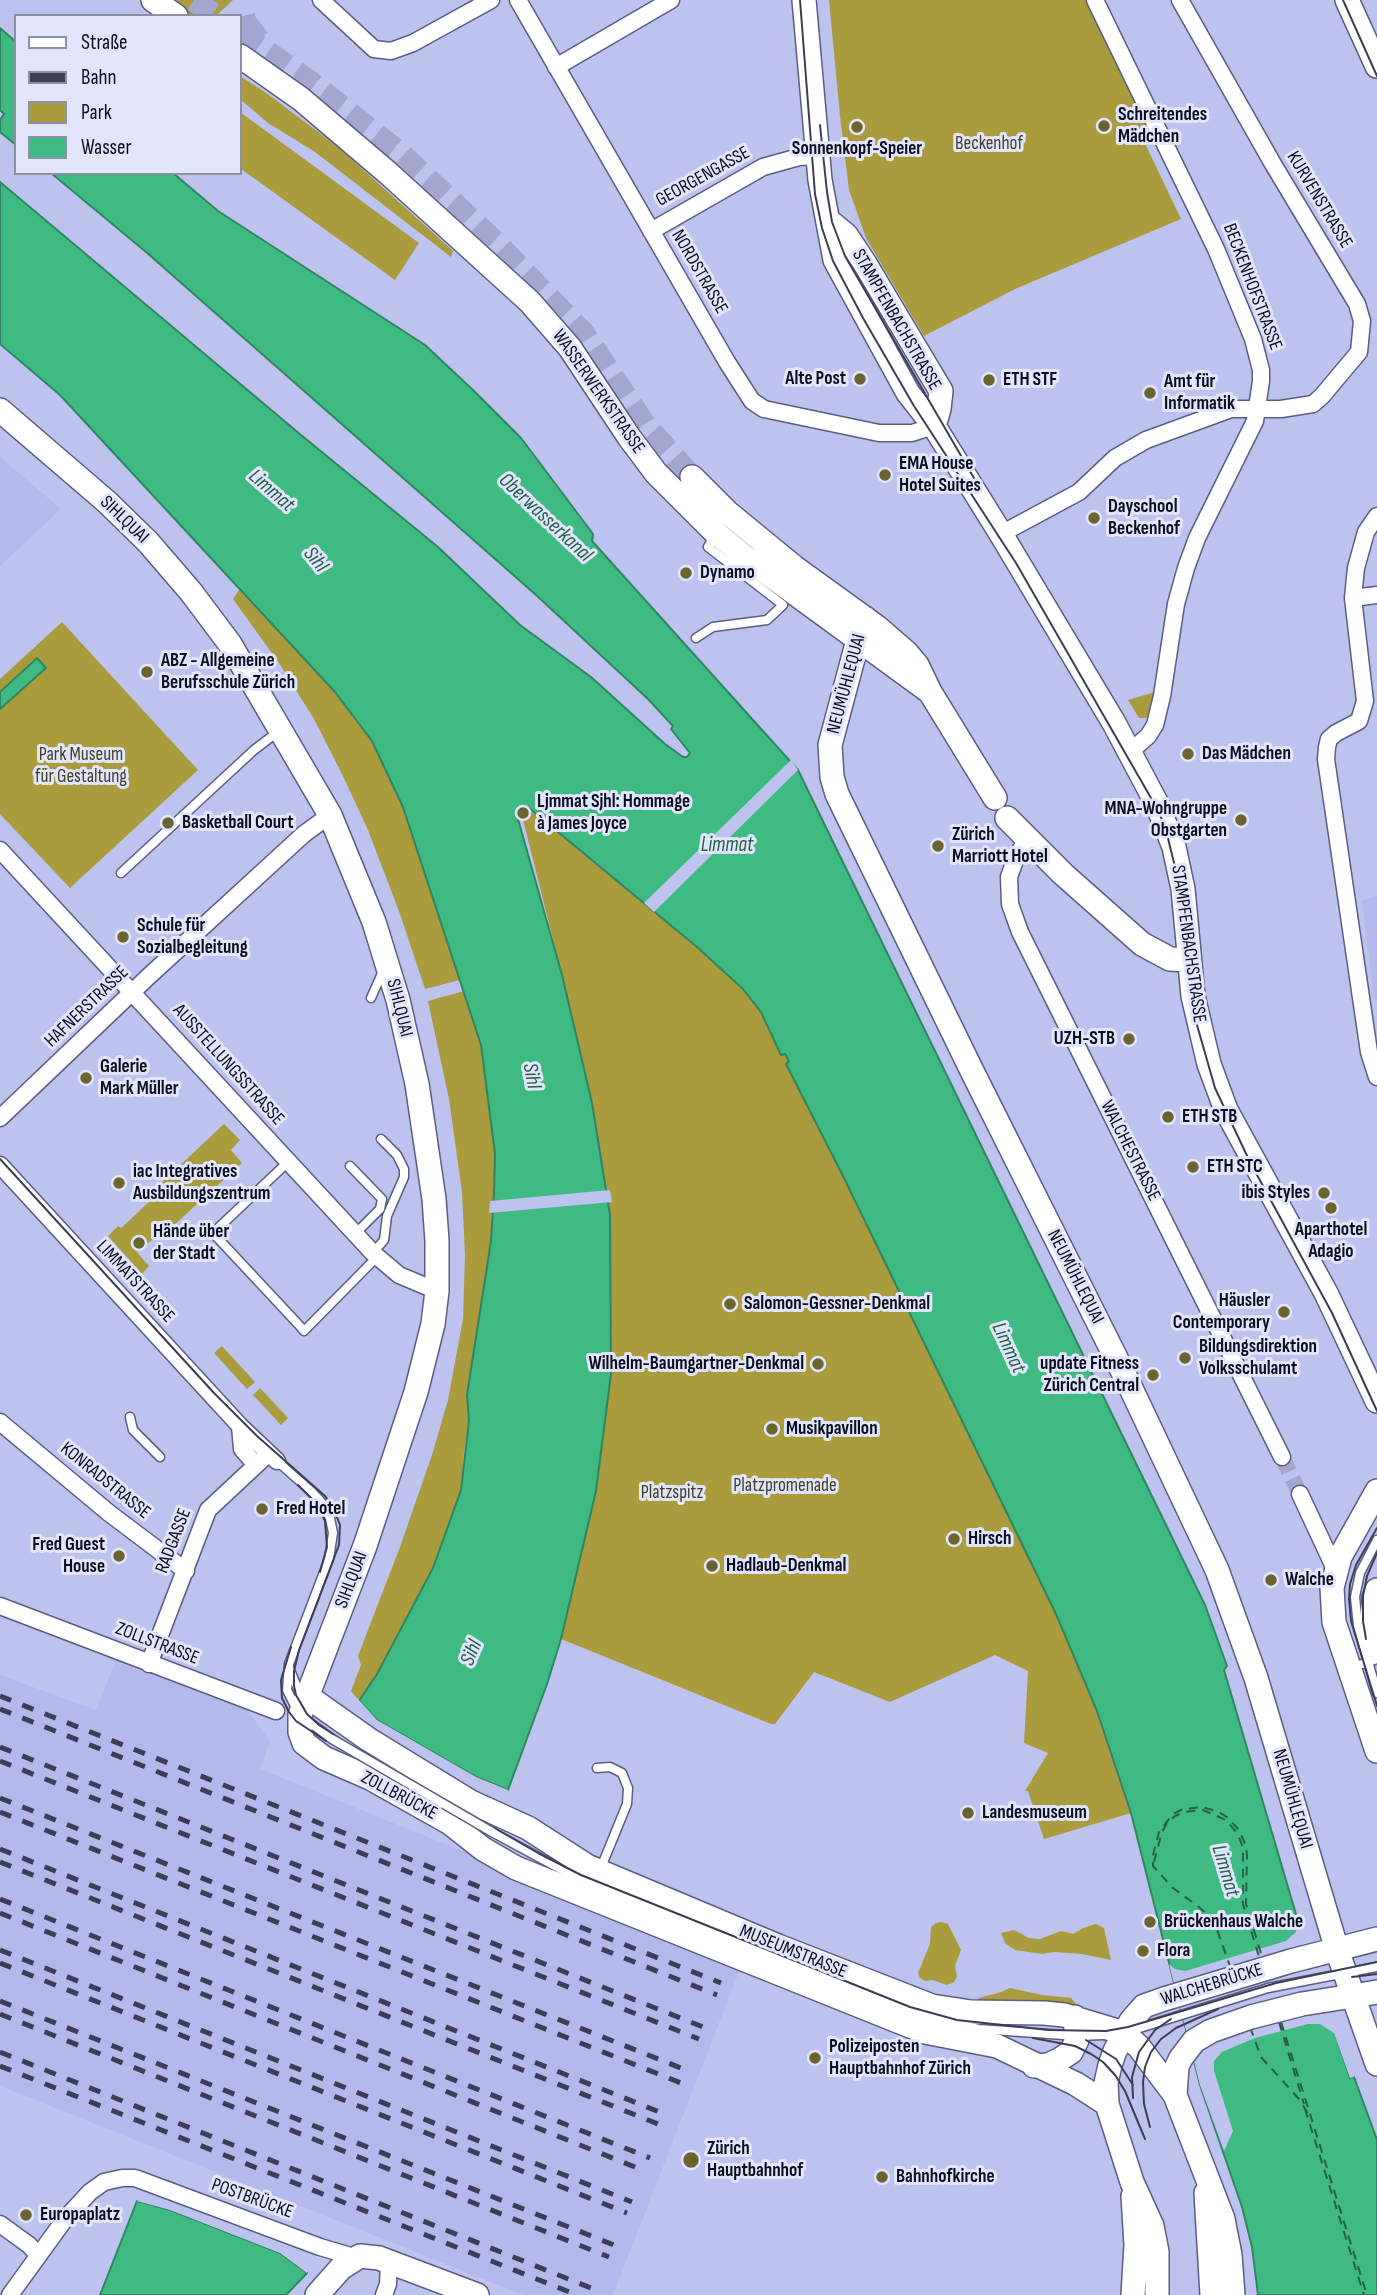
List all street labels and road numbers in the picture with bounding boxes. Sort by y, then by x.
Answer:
street label: GEORGENGASSE [652,142,754,212]
street label: KURVENSTRASSE [1281,147,1357,253]
street label: BECKENHOFSTRASSE [1217,221,1287,353]
street label: NORDSTRASSE [666,226,732,318]
street label: STAMPFENBACHSTRASSE [846,245,946,395]
street label: WASSERWERKSTRASSE [547,326,649,458]
street label: SIHLQUAI [95,491,153,549]
street label: NEUMÜHLEQUAI [823,632,871,736]
street label: STAMPFENBACHSTRASSE [1166,864,1210,1024]
street label: HAFNERSTRASSE [40,961,134,1053]
street label: SIHLQUAI [381,977,417,1039]
street label: AUSSTELLUNGSSTRASSE [168,1000,288,1130]
street label: WALCHESTRASSE [1095,1097,1165,1205]
street label: NEUMÜHLEQUAI [1042,1226,1108,1328]
street label: LIMMATSTRASSE [91,1236,179,1328]
street label: KONRADSTRASSE [55,1438,155,1524]
street label: RADGASSE [151,1505,197,1577]
street label: SIHLQUAI [331,1548,373,1612]
street label: ZOLLSTRASSE [112,1618,202,1670]
street label: NEUMÜHLEQUAI [1267,1747,1317,1851]
street label: ZOLLBRÜCKE [357,1766,441,1826]
street label: MUSEUMSTRASSE [736,1920,850,1984]
street label: WALCHEBRÜCKE [1158,1959,1266,2011]
street label: POSTBRÜCKE [208,2174,296,2224]

